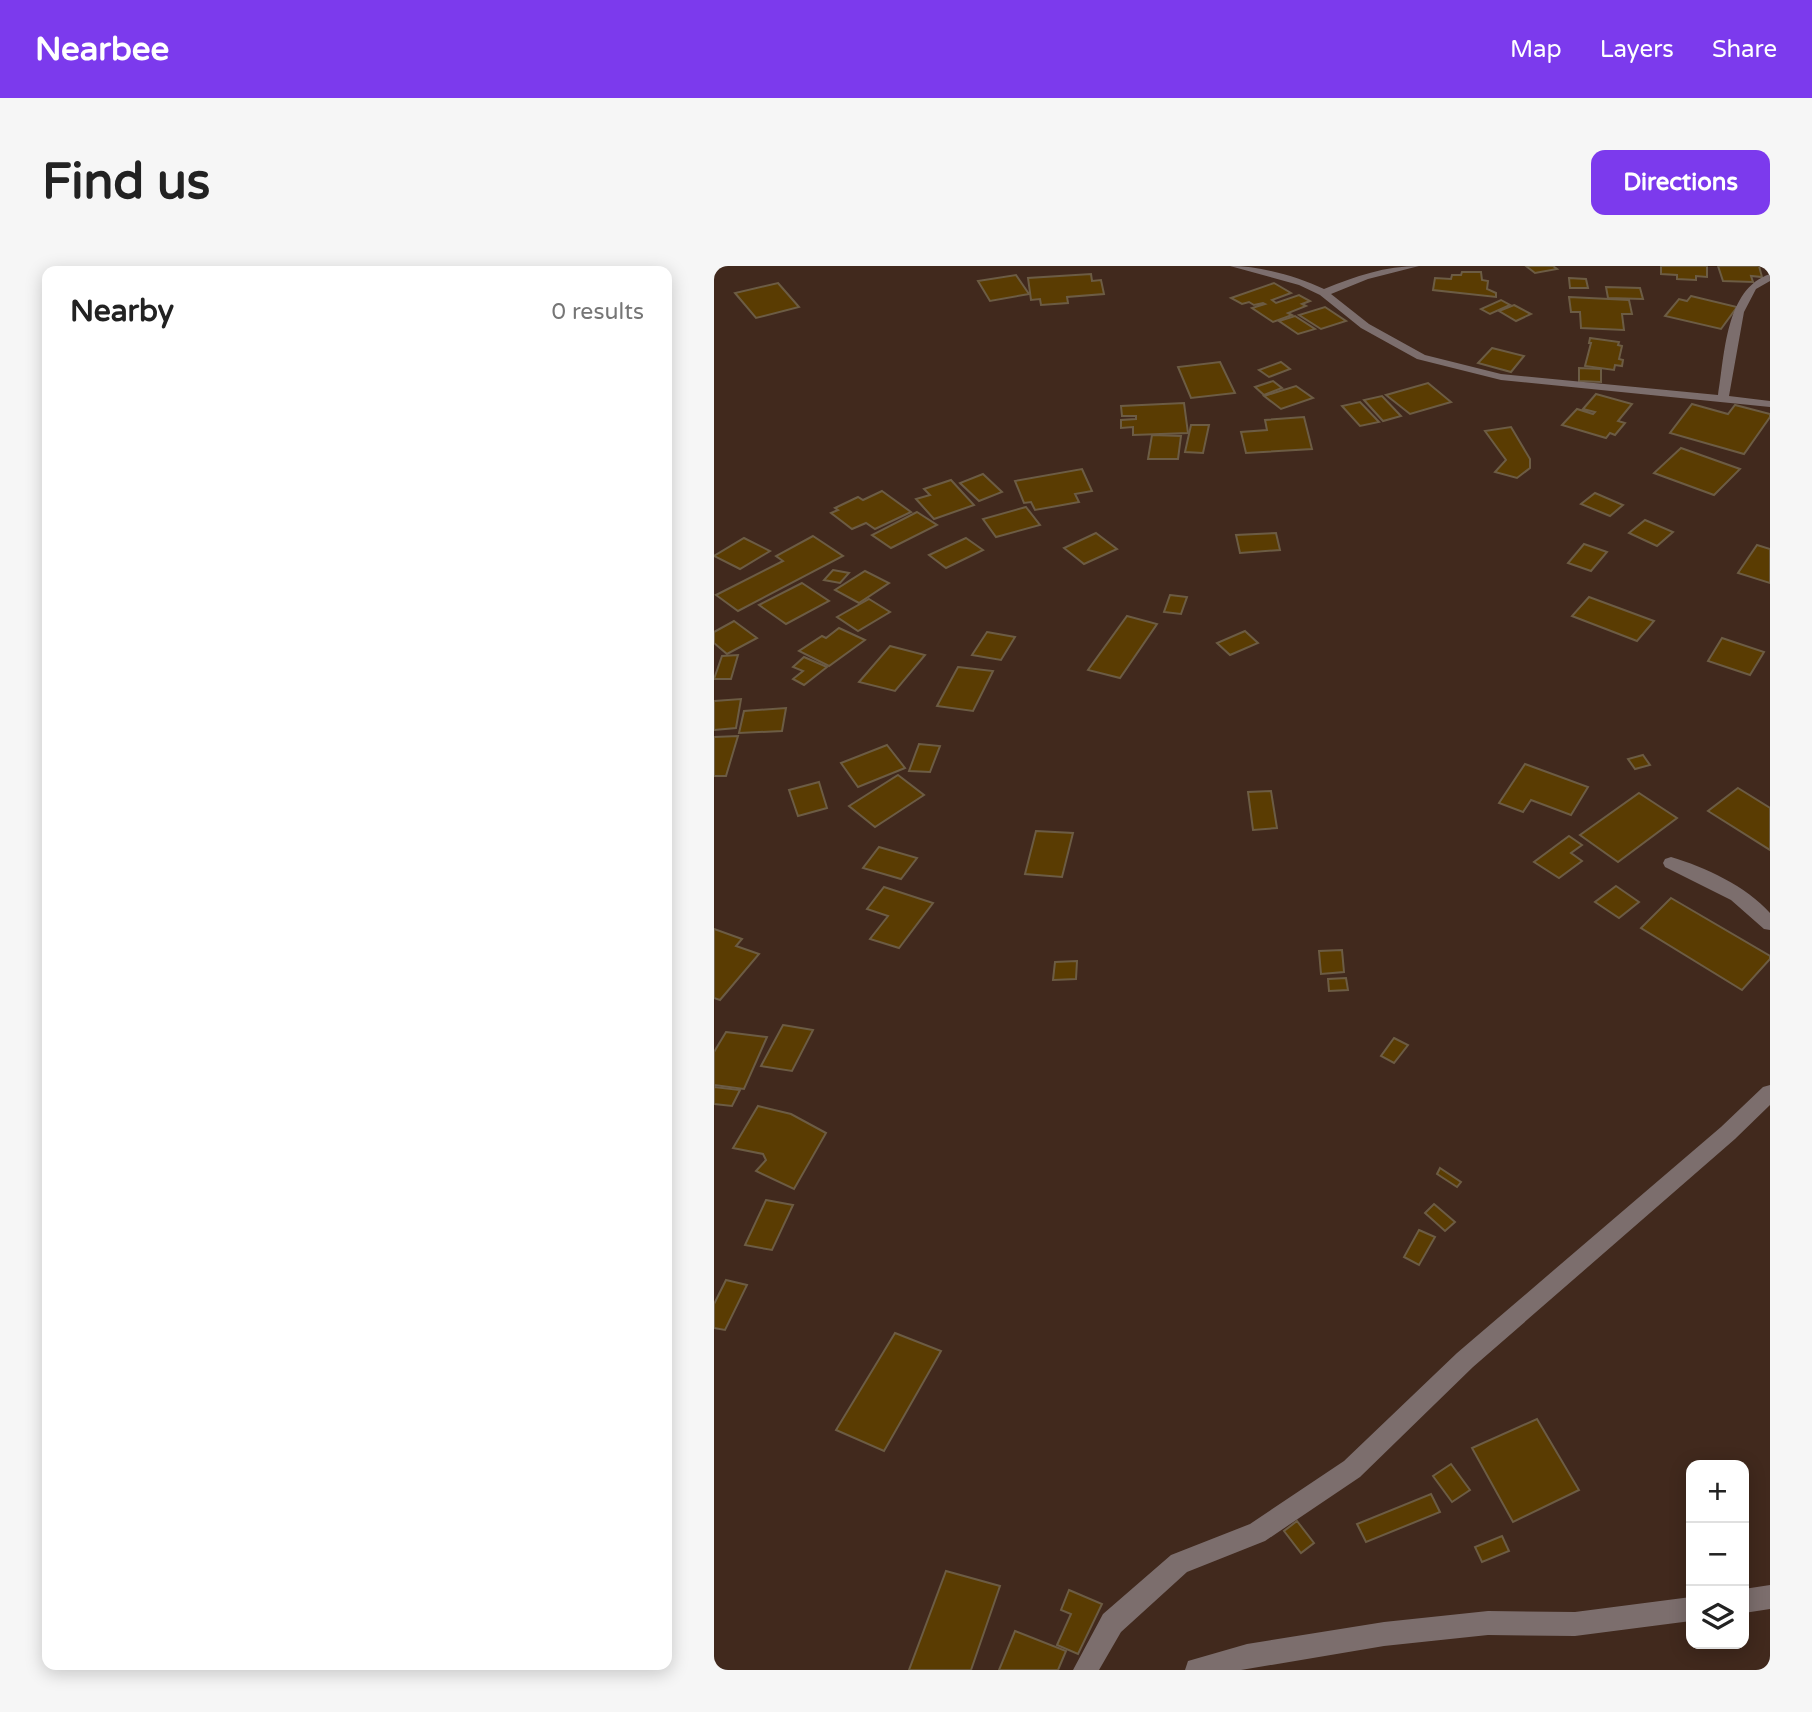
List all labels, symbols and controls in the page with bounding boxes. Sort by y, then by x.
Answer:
text: Nearbee [35,30,169,69]
text: Map [1510,35,1562,64]
text: Layers [1600,35,1674,64]
text: Share [1712,35,1777,64]
button: Directions [1591,150,1770,215]
text: Find us [42,153,210,212]
text: Nearby [70,293,174,330]
text: 0 results [551,298,644,326]
map controls [1686,1460,1749,1649]
button: + [1686,1460,1749,1523]
button: − [1686,1523,1749,1586]
button: layers [1686,1586,1749,1649]

